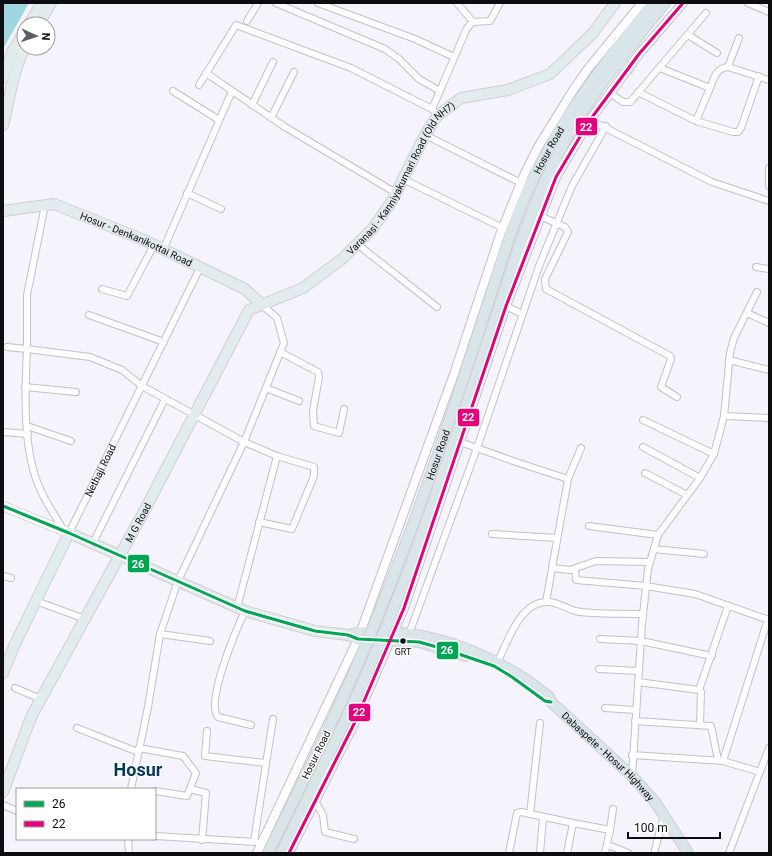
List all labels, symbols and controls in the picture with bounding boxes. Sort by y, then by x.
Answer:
north arrow [16,16,56,56]
text: N [39,32,52,41]
street label: Varanasi - Kanniyakumari Road (Old NH7) [344,99,457,257]
line badge: 22 [575,117,598,136]
text: 22 [580,121,592,134]
street label: Hosur Road [531,124,566,175]
street label: Hosur - Denkanikottai Road [79,210,194,268]
line badge: 22 [457,408,480,427]
text: 22 [462,411,474,424]
street label: Hosur Road [424,428,451,481]
street label: Nethaji Road [82,442,118,498]
street label: M G Road [123,501,153,544]
line badge: 26 [127,554,150,573]
text: 26 [132,558,144,571]
marker: GRT [398,636,408,646]
line badge: 26 [436,641,459,660]
text: 26 [441,644,453,657]
place label: GRT [395,647,412,657]
line badge: 22 [348,703,371,722]
text: 22 [353,706,365,719]
street label: Dabaspete - Hosur Highway [560,710,657,803]
street label: Hosur Road [300,729,332,781]
district label: Hosur [114,759,163,780]
legend [16,788,156,840]
text: 26 [52,797,66,811]
scale bar [628,814,720,840]
text: 22 [52,817,66,831]
text: 100 m [634,821,668,835]

